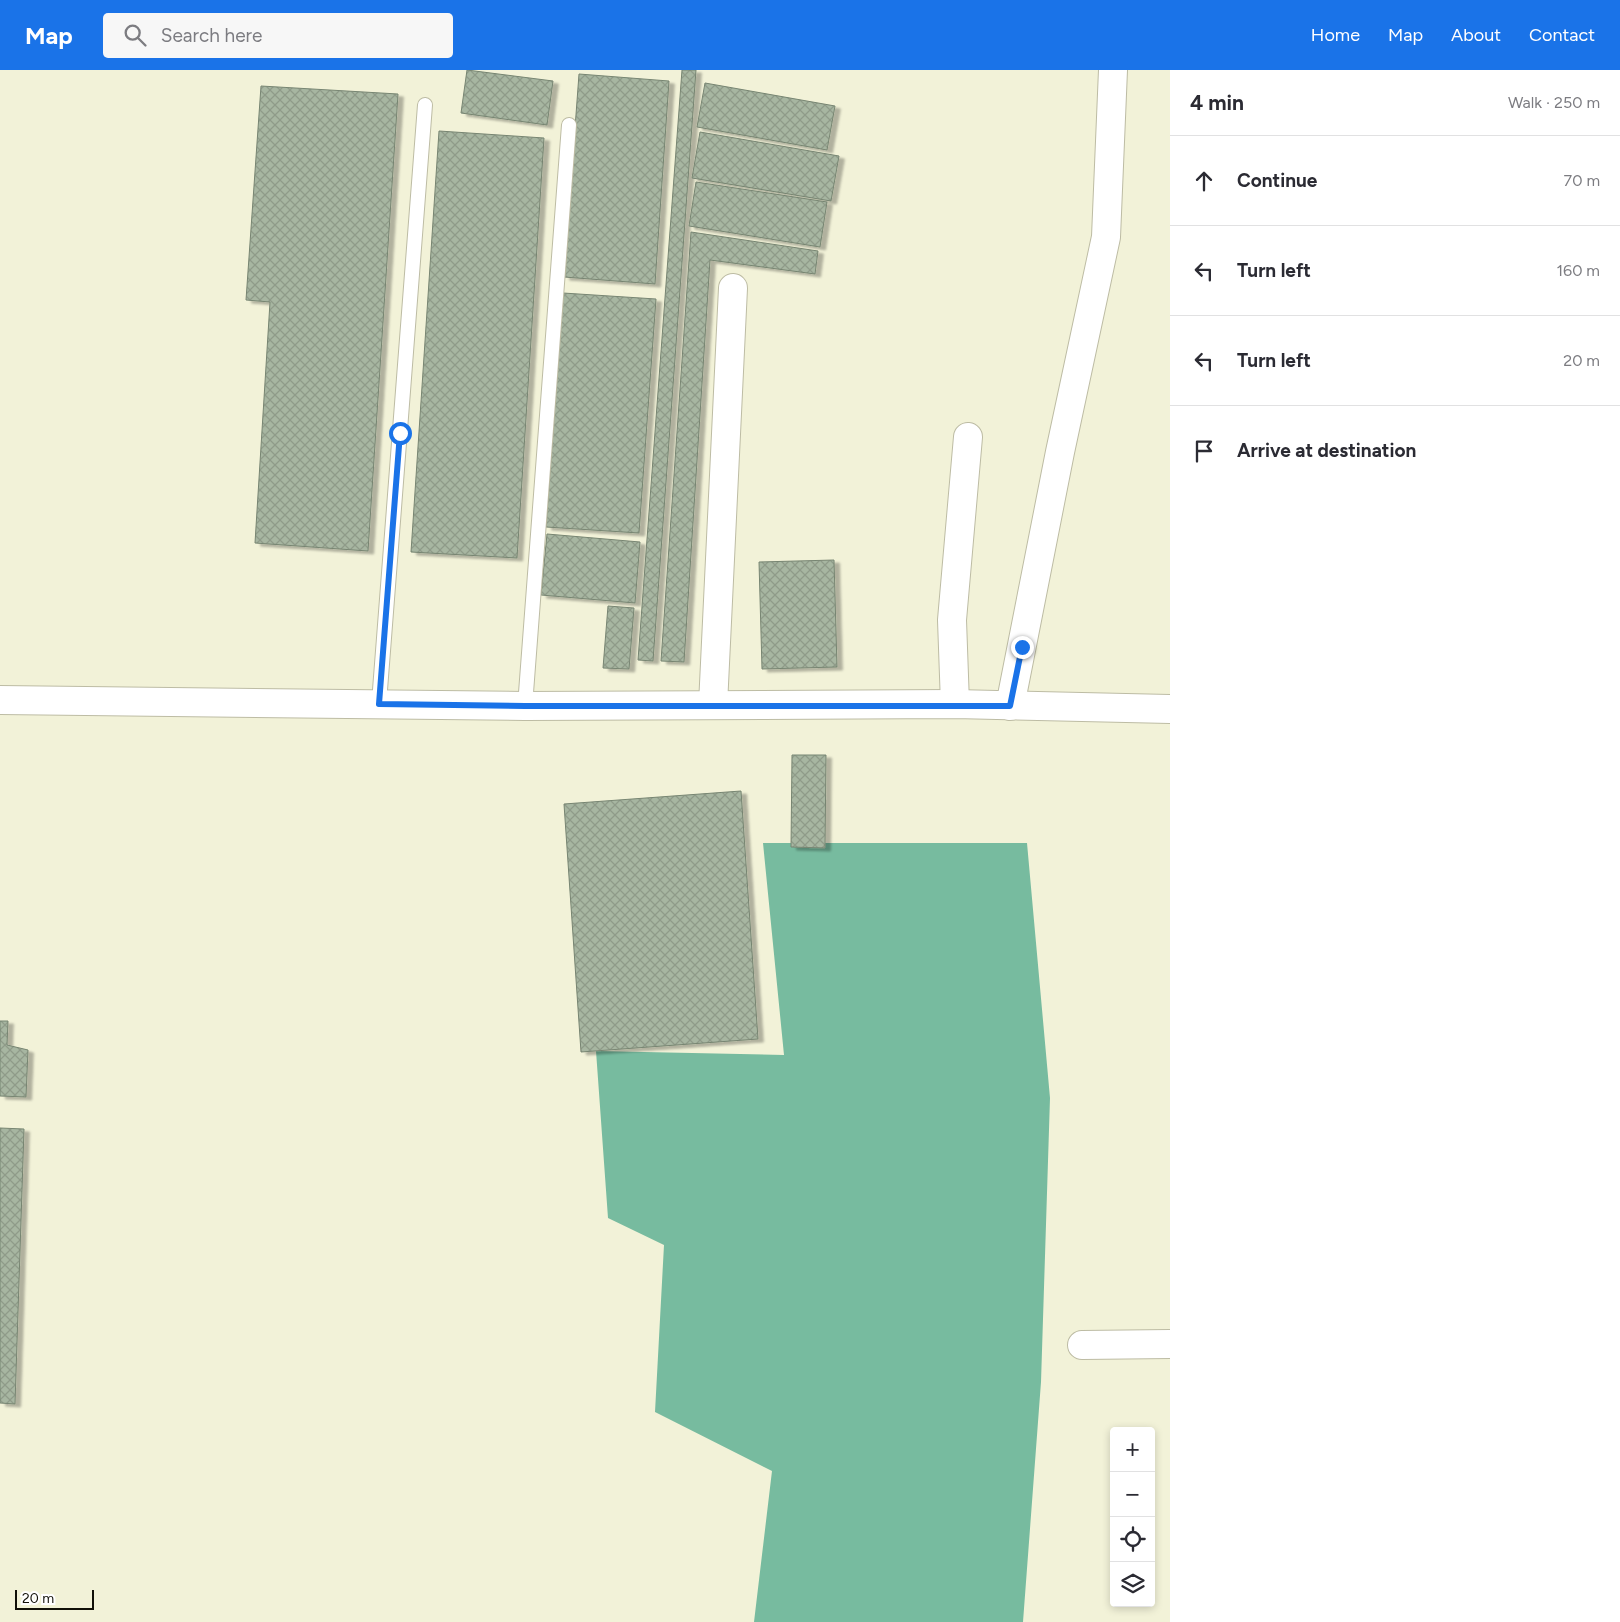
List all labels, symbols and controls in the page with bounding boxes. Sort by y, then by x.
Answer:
search box [103,13,453,58]
text: Map [25,21,73,50]
icon: search [121,21,149,49]
text: Search here [161,24,262,47]
text: Home [1311,24,1360,46]
text: Map [1388,24,1423,46]
text: About [1451,24,1501,46]
text: Contact [1529,24,1595,46]
text: 4 min [1190,90,1244,115]
text: Walk · 250 m [1508,93,1600,112]
icon: ahead [1190,167,1218,195]
text: Continue [1237,169,1317,192]
text: 70 m [1564,171,1600,190]
icon: left [1190,257,1218,285]
text: Turn left [1237,259,1311,282]
text: 160 m [1557,261,1600,280]
icon: left [1190,347,1218,375]
text: Turn left [1237,349,1311,372]
text: 20 m [1563,351,1600,370]
route start [389,422,412,445]
icon: arrive [1190,437,1218,465]
text: Arrive at destination [1237,439,1416,462]
route end [1011,636,1034,659]
map controls [1110,1427,1155,1607]
button: + [1110,1427,1155,1472]
button: − [1110,1472,1155,1517]
button: locate [1110,1517,1155,1562]
button: layers [1110,1562,1155,1607]
scale bar [15,1587,94,1610]
text: 20 m [22,1590,54,1607]

